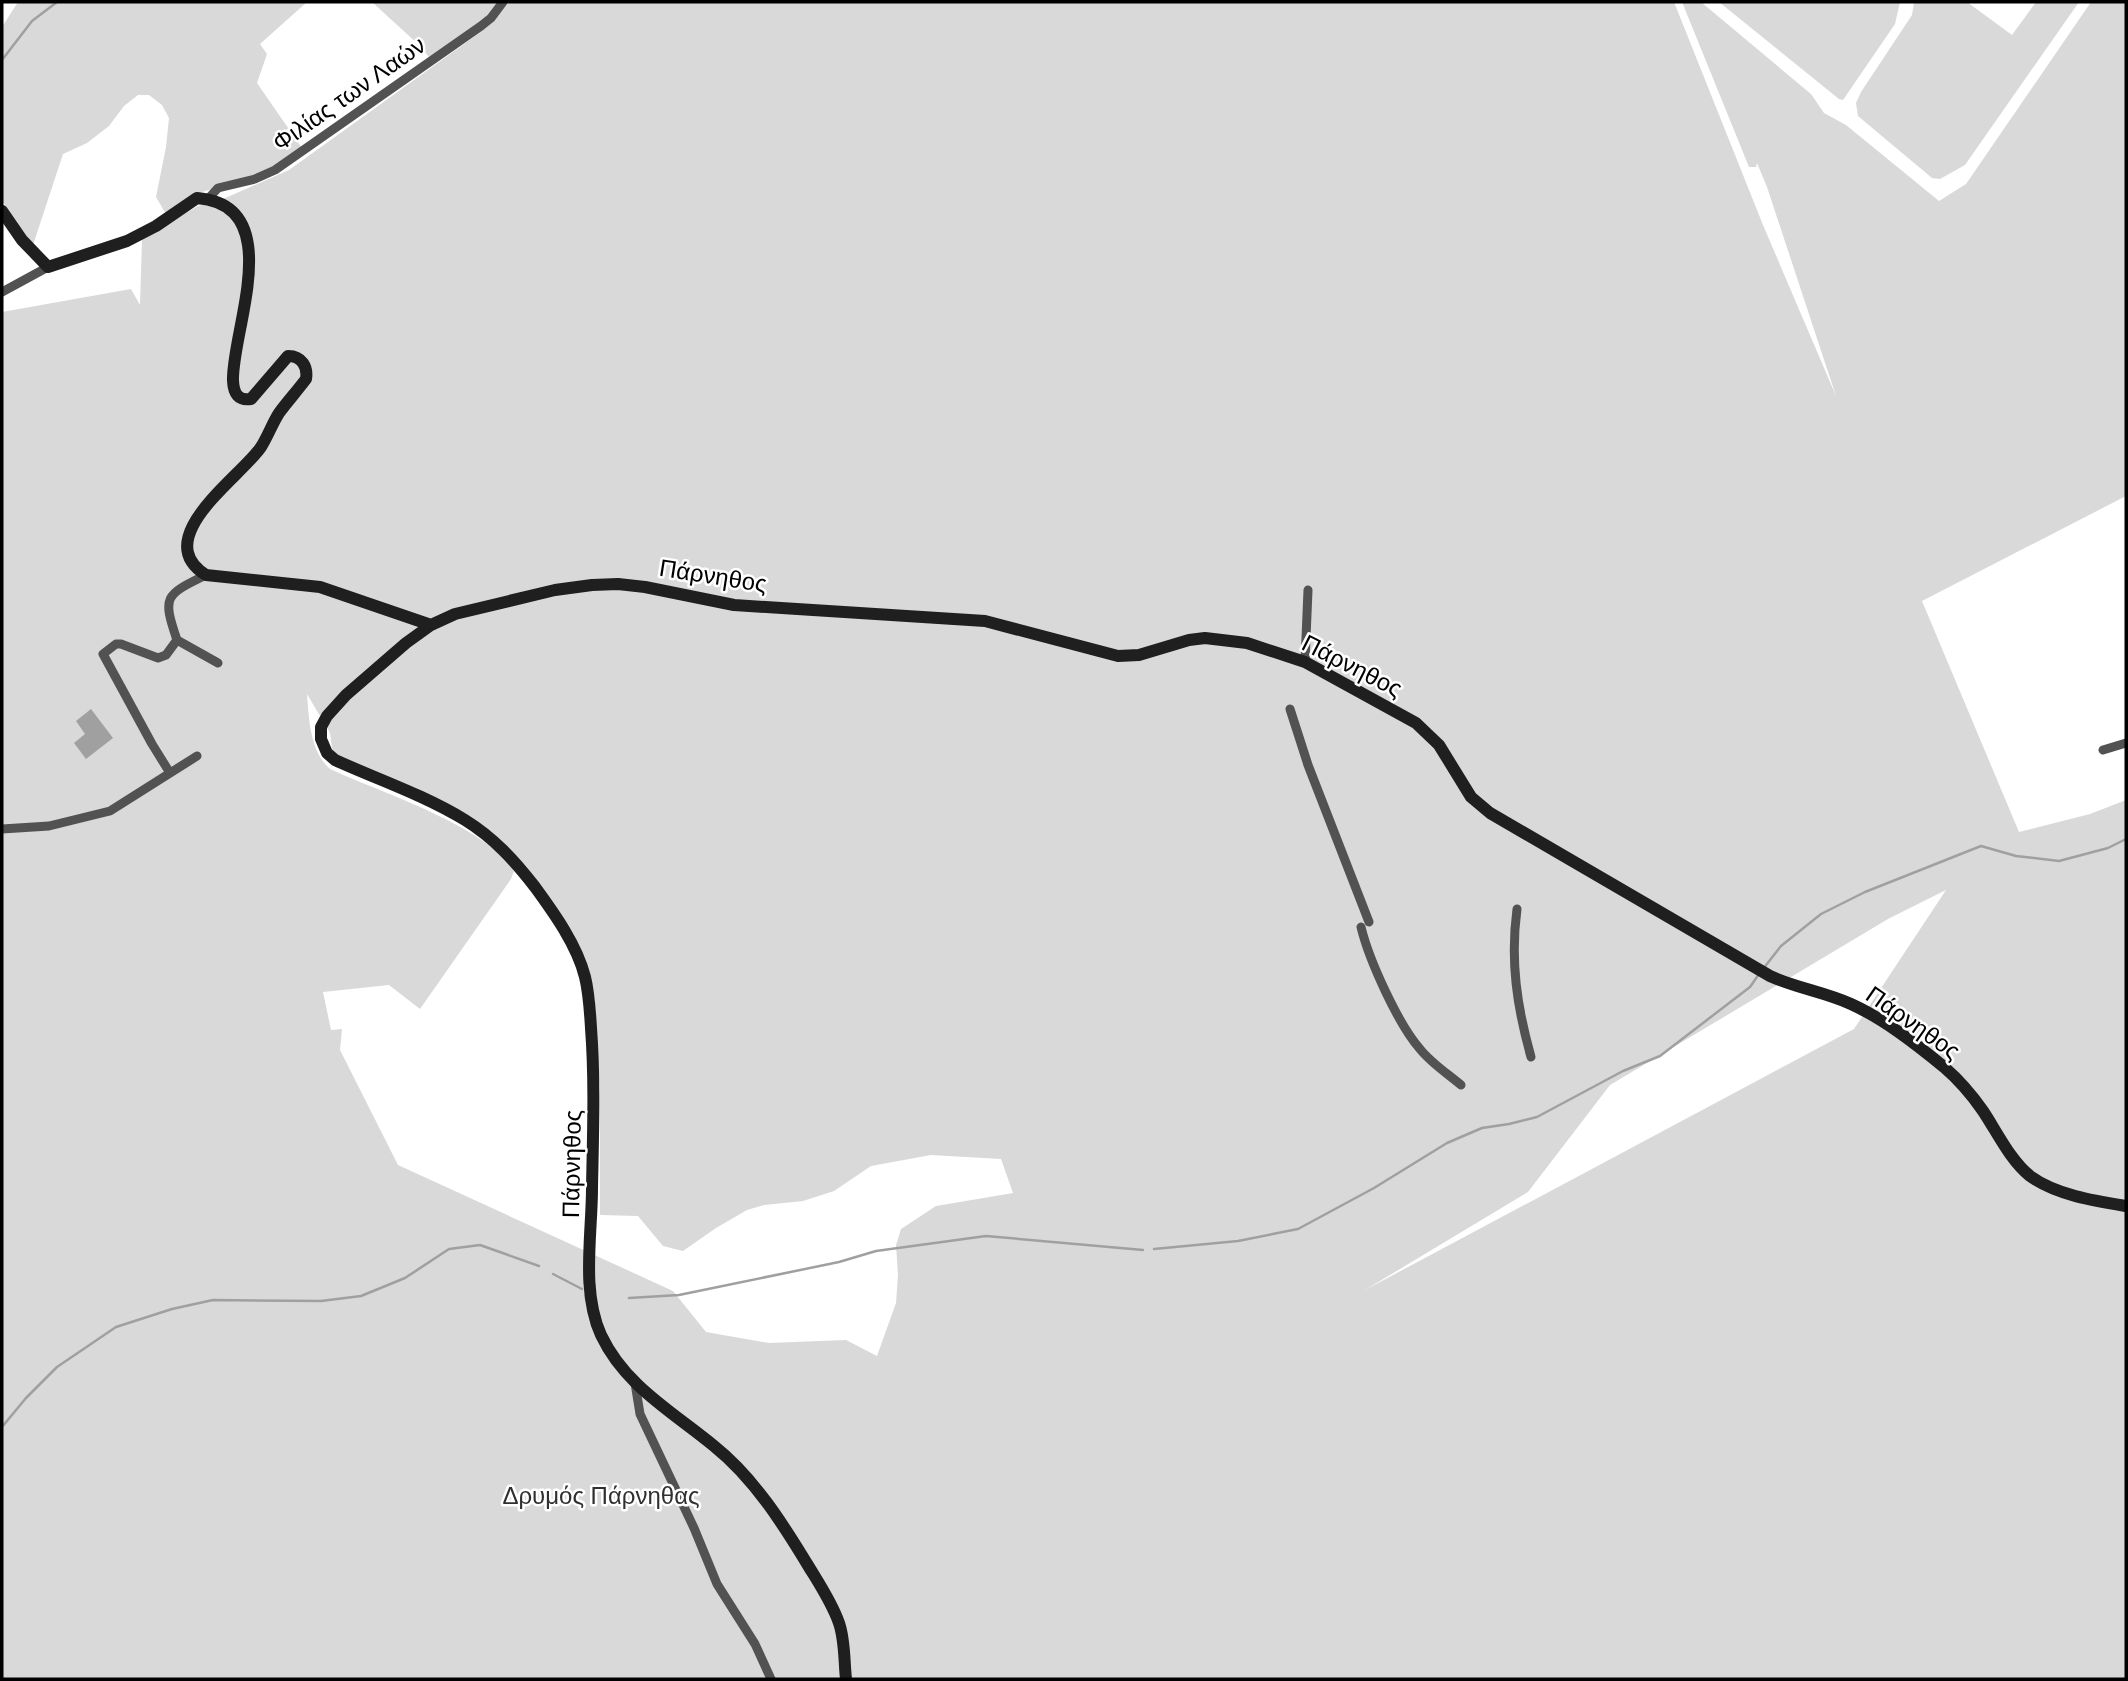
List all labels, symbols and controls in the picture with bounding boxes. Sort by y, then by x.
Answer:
street label: Φιλίας των Λαών [267,31,430,156]
street label: Πάρνηθος [657,554,769,597]
street label: Πάρνηθος [1298,629,1407,702]
street label: Πάρνηθος [1861,980,1965,1065]
street label: Πάρνηθος [557,1110,586,1218]
park label: Δρυμός Πάρνηθας [502,1482,700,1509]

